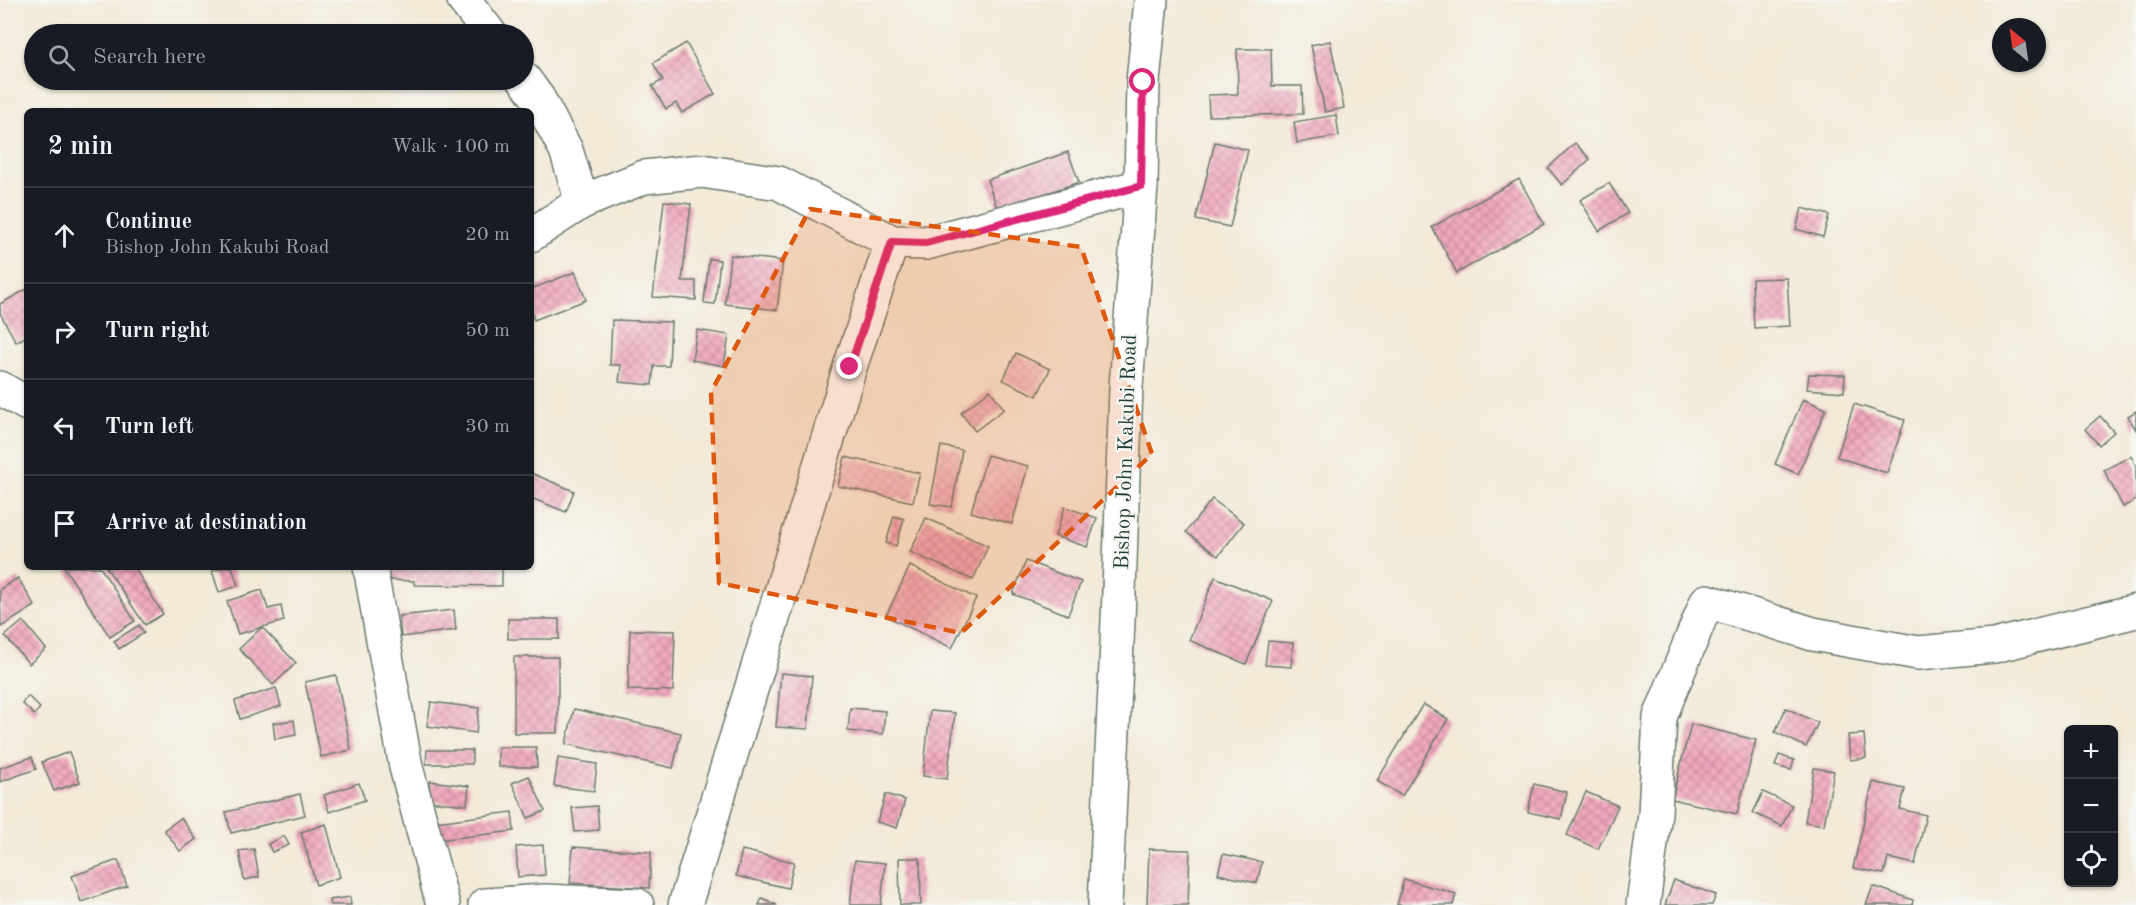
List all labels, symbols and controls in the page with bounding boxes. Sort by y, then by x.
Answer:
north arrow [1992,18,2046,72]
search box [24,24,534,90]
icon: search [45,41,78,74]
text: Search here [93,46,206,68]
route start [1129,68,1155,94]
text: 2 min [48,134,113,160]
text: Walk · 100 m [391,137,510,157]
text: Continue [105,211,192,233]
icon: ahead [48,219,81,252]
text: 20 m [465,225,510,245]
text: Bishop John Kakubi Road [105,238,330,258]
icon: right [48,315,81,348]
text: Turn right [105,320,209,342]
text: 50 m [465,321,510,341]
street label: Bishop John Kakubi Road [1112,334,1141,570]
route end [836,353,862,379]
icon: left [48,411,81,444]
text: Turn left [105,416,194,438]
text: 30 m [465,417,510,437]
icon: arrive [48,507,81,540]
text: Arrive at destination [105,512,307,534]
map controls [2064,725,2118,887]
button: + [2064,725,2118,779]
button: − [2064,779,2118,833]
button: locate [2064,833,2118,887]

